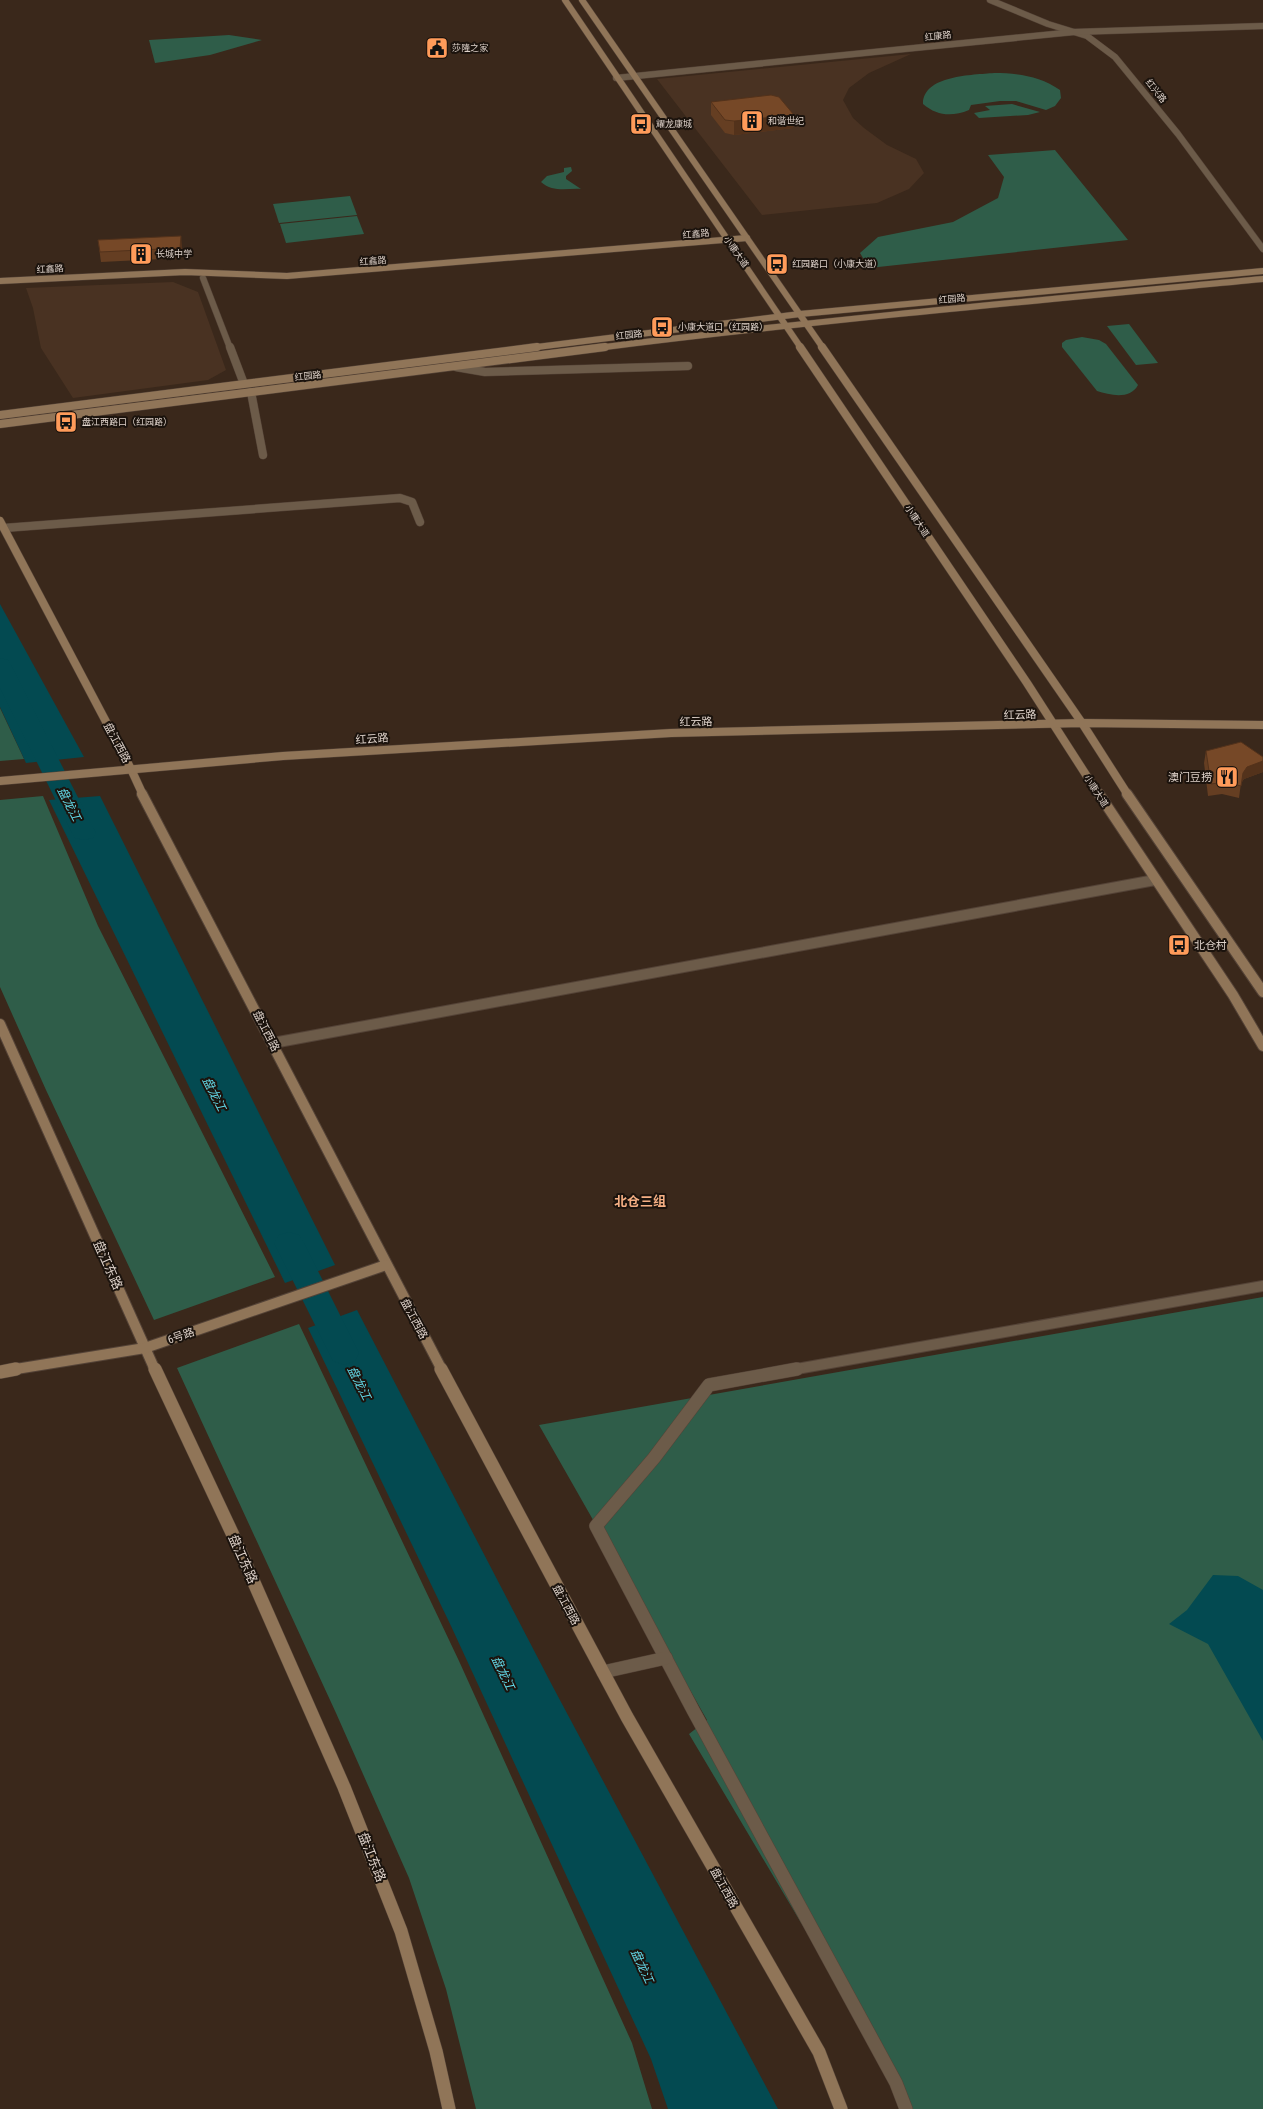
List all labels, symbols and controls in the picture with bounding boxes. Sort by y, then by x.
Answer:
street label: 红康路 [924,30,952,42]
public building icon: 莎隆之家 [424,35,450,61]
place label: 莎隆之家 [452,43,489,53]
street label: 红兴路 [1144,77,1168,105]
building icon: 和谐世纪 [739,108,765,134]
bus stop icon: 耀龙康城 [628,111,654,137]
place label: 和谐世纪 [768,115,804,126]
place label: 耀龙康城 [656,118,692,129]
street label: 红鑫路 [682,228,710,240]
street label: 小康大道 [722,234,750,270]
building icon: 长城中学 [128,241,154,267]
place label: 长城中学 [156,249,192,259]
bus stop icon: 红园路口（小康大道） [764,251,790,277]
street label: 红鑫路 [359,255,387,267]
place label: 红园路口（小康大道） [792,259,882,269]
street label: 红鑫路 [36,263,64,275]
street label: 红园路 [938,293,966,305]
bus stop icon: 小康大道口（红园路） [649,314,675,340]
place label: 小康大道口（红园路） [678,322,768,332]
street label: 红园路 [615,328,643,342]
street label: 红园路 [294,369,322,383]
bus stop icon: 盘江西路口（红园路） [53,409,79,435]
place label: 盘江西路口（红园路） [82,417,172,427]
street label: 小康大道 [903,503,931,539]
street label: 红云路 [1003,708,1037,722]
street label: 红云路 [679,715,713,729]
street label: 盘江西路 [101,721,133,765]
street label: 红云路 [355,731,389,747]
restaurant icon: 澳门豆捞 [1214,764,1240,790]
place label: 澳门豆捞 [1168,771,1212,784]
street label: 小康大道 [1082,773,1110,809]
water label: 盘龙江 [55,785,84,825]
bus stop icon: 北仓村 [1166,932,1192,958]
place label: 北仓村 [1194,939,1227,952]
street label: 盘江西路 [250,1008,282,1054]
water label: 盘龙江 [200,1075,229,1115]
district label: 北仓三组 [614,1194,666,1209]
street label: 盘江东路 [91,1238,125,1292]
street label: 盘江西路 [398,1297,430,1341]
street label: 6号路 [166,1325,196,1347]
water label: 盘龙江 [345,1364,374,1404]
street label: 盘江东路 [226,1532,260,1586]
street label: 盘江西路 [550,1583,582,1627]
water label: 盘龙江 [489,1654,518,1694]
street label: 盘江东路 [355,1830,389,1884]
street label: 盘江西路 [708,1866,740,1910]
water label: 盘龙江 [628,1947,657,1987]

